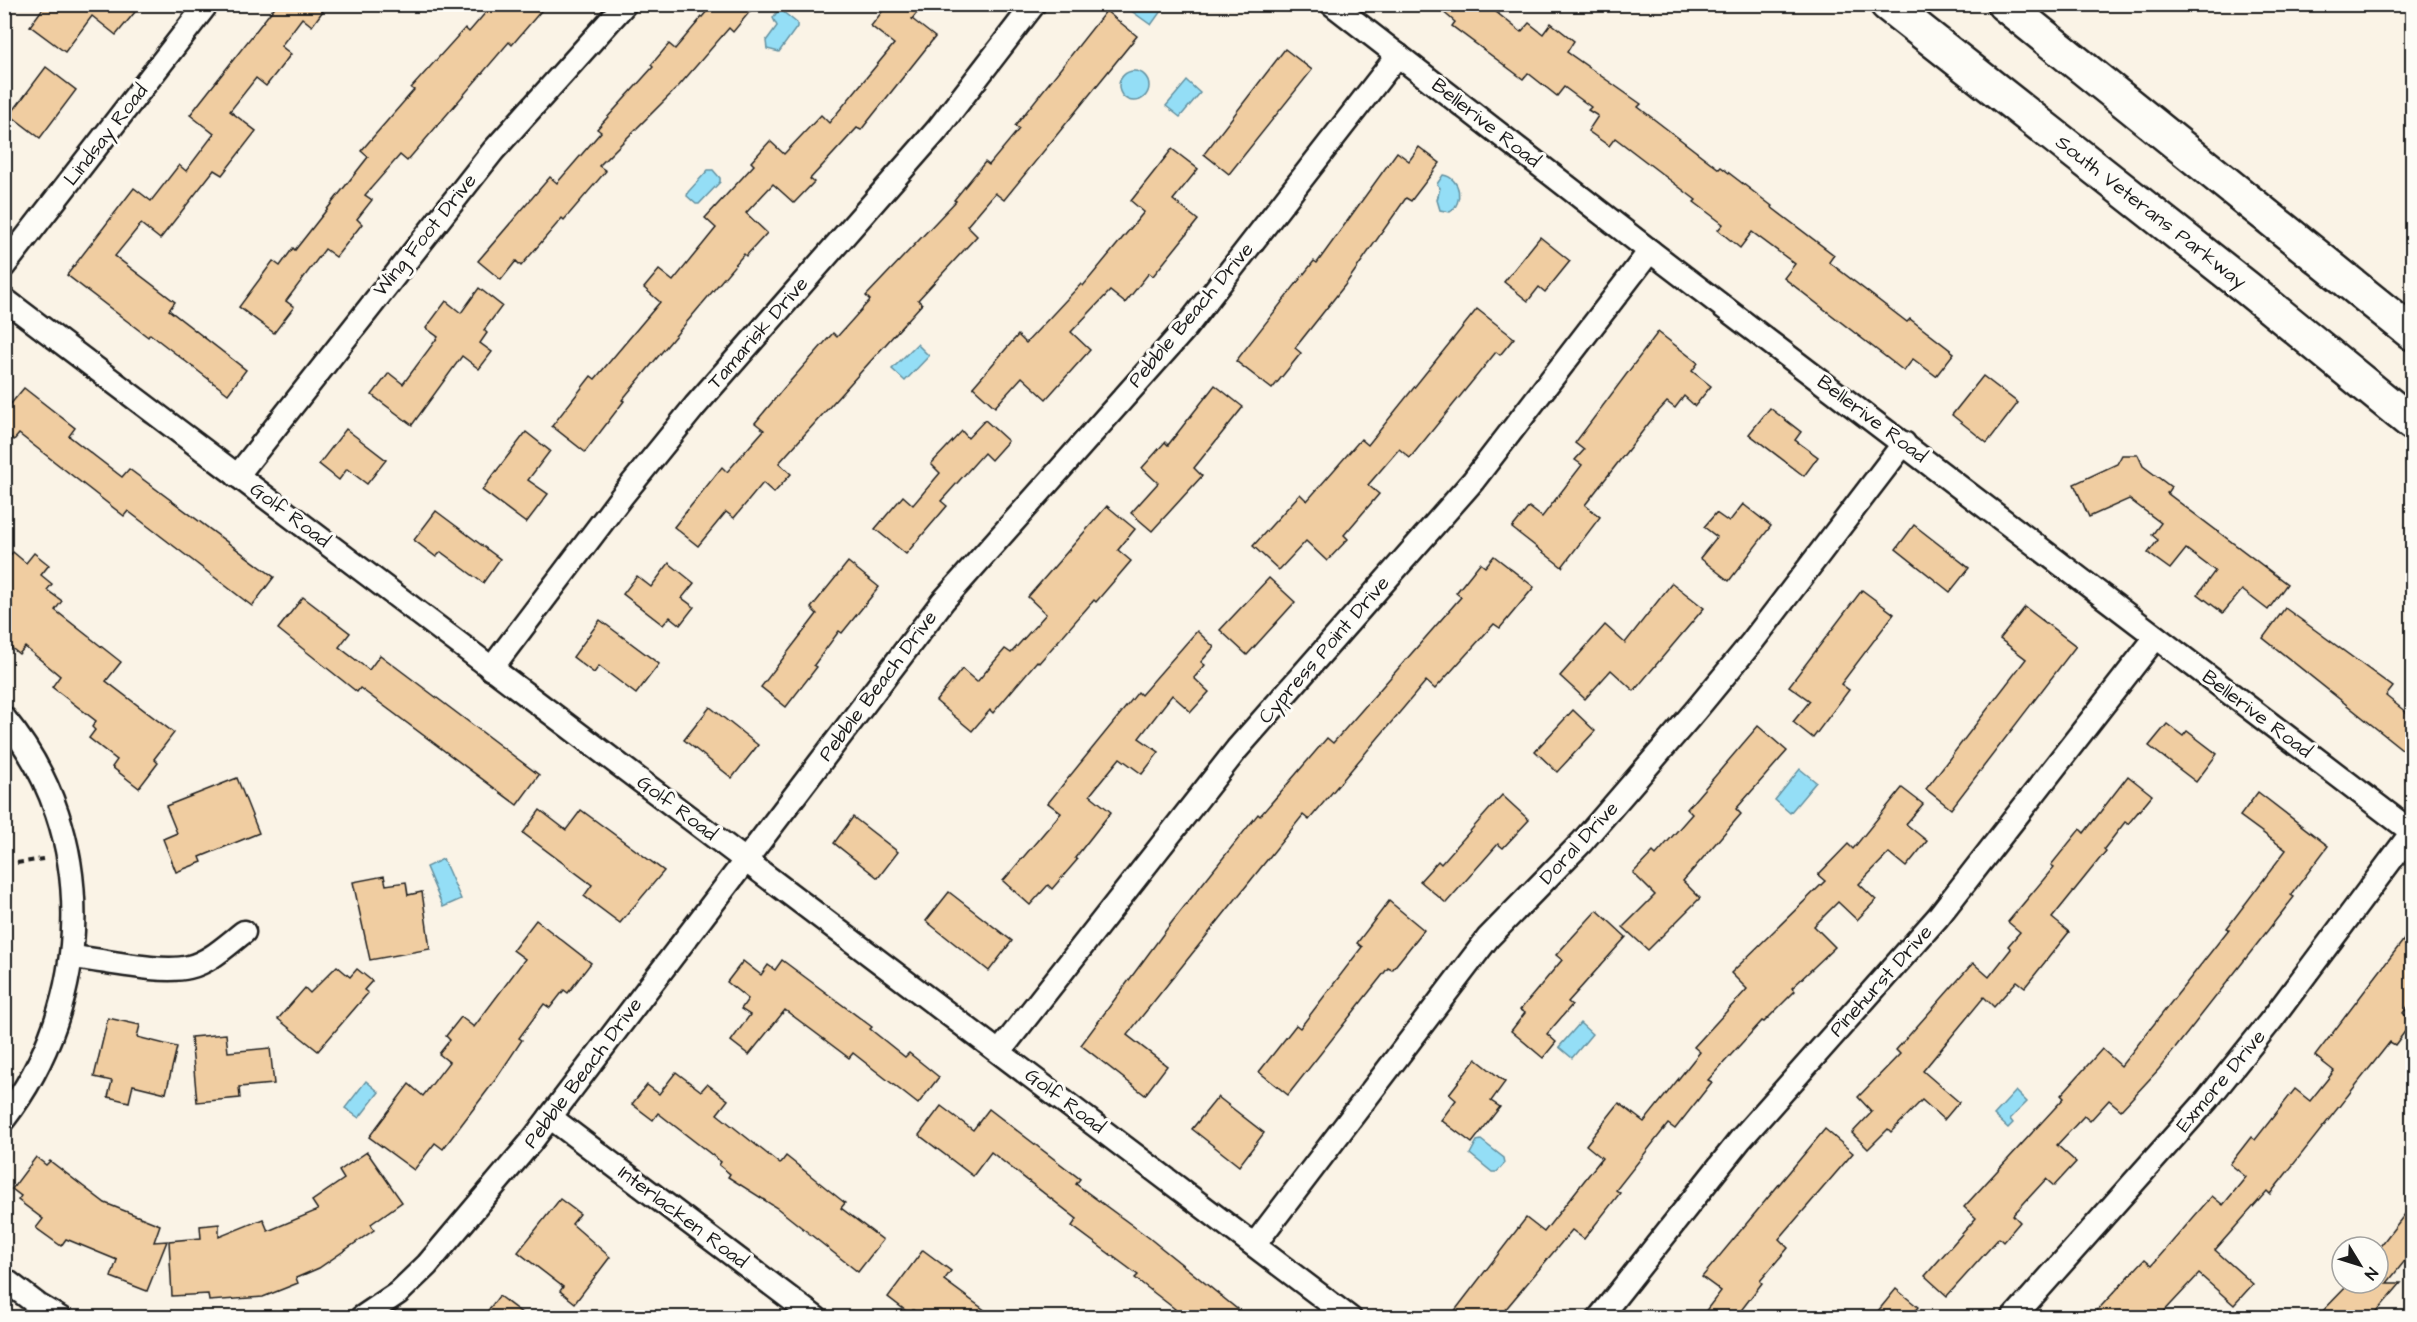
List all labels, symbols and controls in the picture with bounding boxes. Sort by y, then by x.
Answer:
street label: Bellerive Road [1426,72,1546,174]
street label: Lindsay Road [57,78,155,192]
street label: South Veterans Parkway [2049,129,2252,296]
street label: Wing Foot Drive [367,167,484,303]
street label: Pebble Beach Drive [1122,236,1260,394]
street label: Tamarisk Drive [701,270,815,395]
street label: Bellerive Road [1811,368,1933,470]
street label: Golf Road [244,476,336,554]
street label: Cypress Point Drive [1252,570,1397,731]
street label: Pebble Beach Drive [812,605,944,767]
street label: Bellerive Road [2196,663,2318,765]
street label: Golf Road [631,769,723,847]
street label: Doral Drive [1533,795,1625,891]
street label: Pinehurst Drive [1823,919,1939,1043]
street label: Pebble Beach Drive [517,992,649,1154]
street label: Exmore Drive [2170,1024,2272,1138]
street label: Golf Road [1019,1062,1111,1140]
street label: Interlacken Road [612,1159,754,1275]
north arrow [2330,1235,2390,1295]
text: N [2359,1263,2383,1284]

